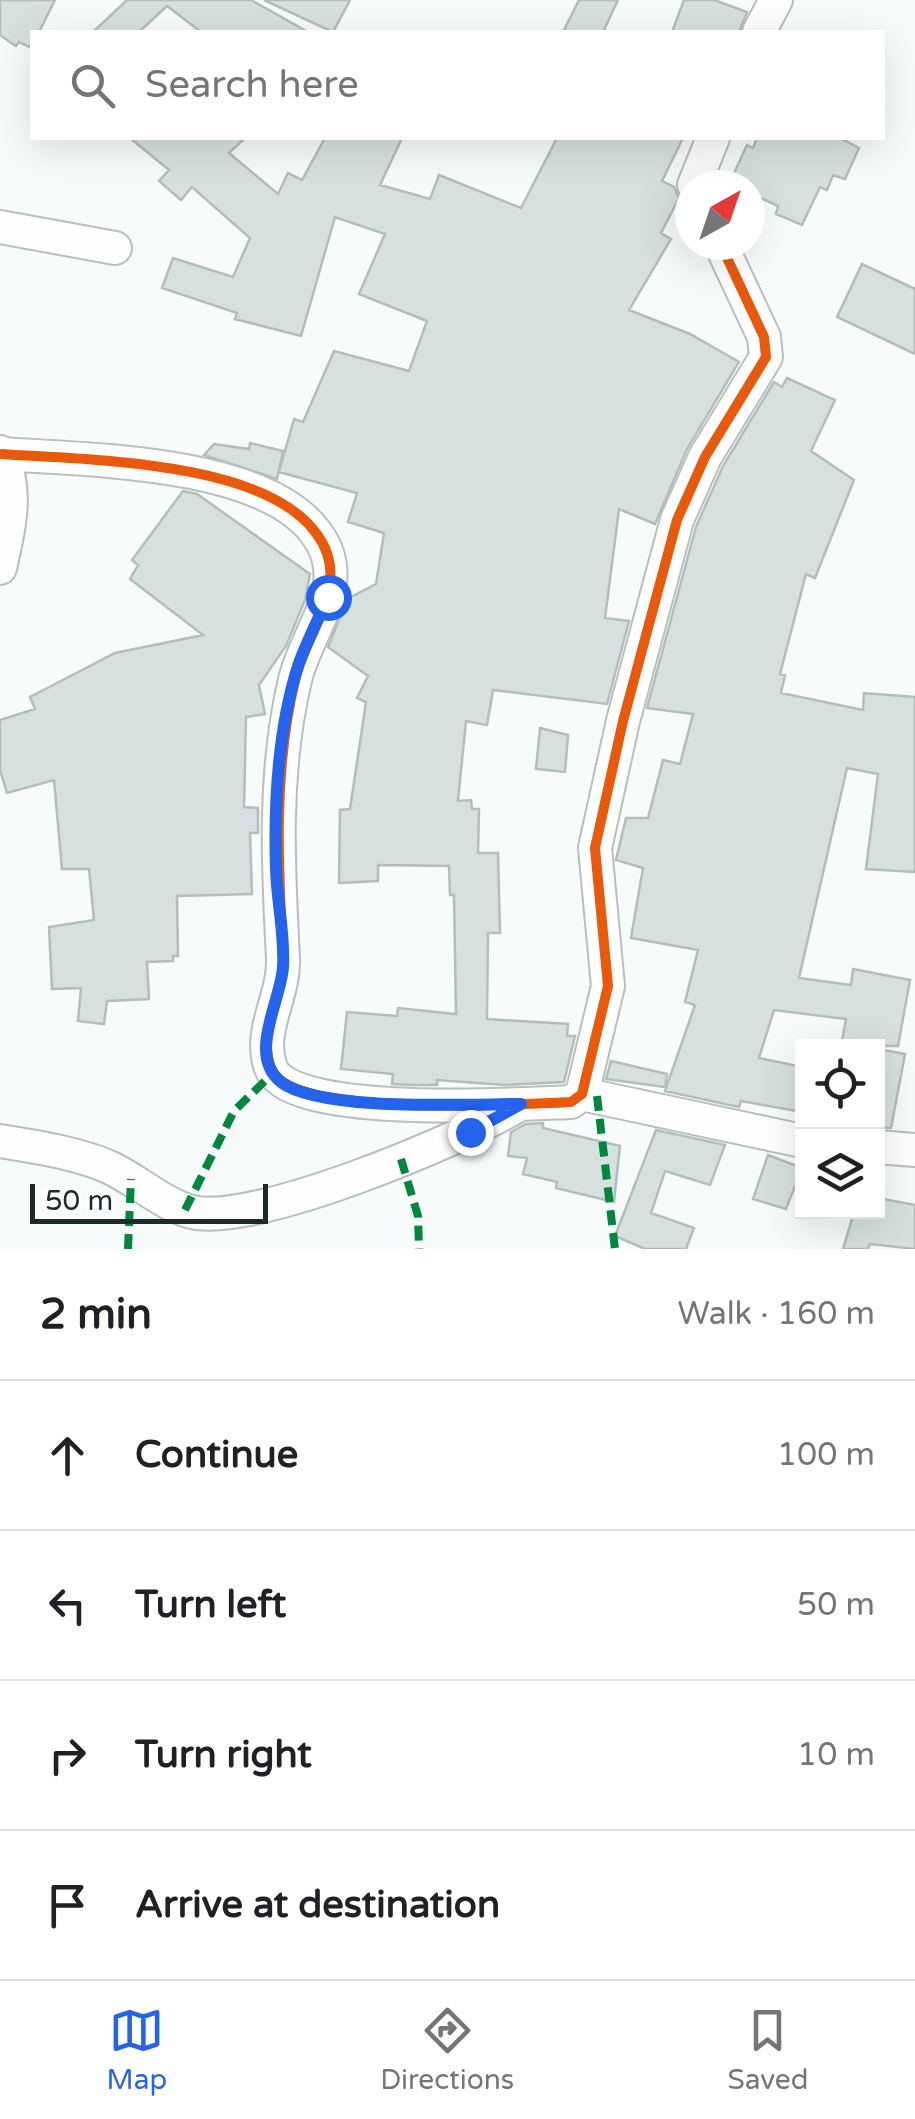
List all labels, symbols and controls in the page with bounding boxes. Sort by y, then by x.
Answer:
search box [30,30,885,140]
icon: search [65,58,120,113]
text: Search here [145,62,359,108]
north arrow [675,170,765,260]
route start [306,575,352,621]
map controls [795,1039,885,1219]
button: locate [795,1039,885,1129]
route end [448,1110,494,1156]
button: layers [795,1129,885,1219]
scale bar [30,1179,268,1224]
text: 50 m [45,1184,113,1218]
text: 2 min [40,1289,152,1340]
text: Walk · 160 m [678,1295,875,1333]
icon: ahead [40,1428,95,1483]
text: Continue [135,1432,298,1478]
text: 100 m [777,1436,875,1474]
icon: left [40,1578,95,1633]
text: Turn left [135,1582,286,1628]
text: 50 m [797,1586,875,1624]
icon: right [40,1728,95,1783]
text: Turn right [135,1732,312,1778]
text: 10 m [797,1736,875,1774]
icon: arrive [40,1878,95,1933]
text: Arrive at destination [135,1882,500,1928]
tab: Map [107,2003,167,2097]
tab: Directions [380,2003,514,2097]
tab: Saved [727,2003,808,2097]

